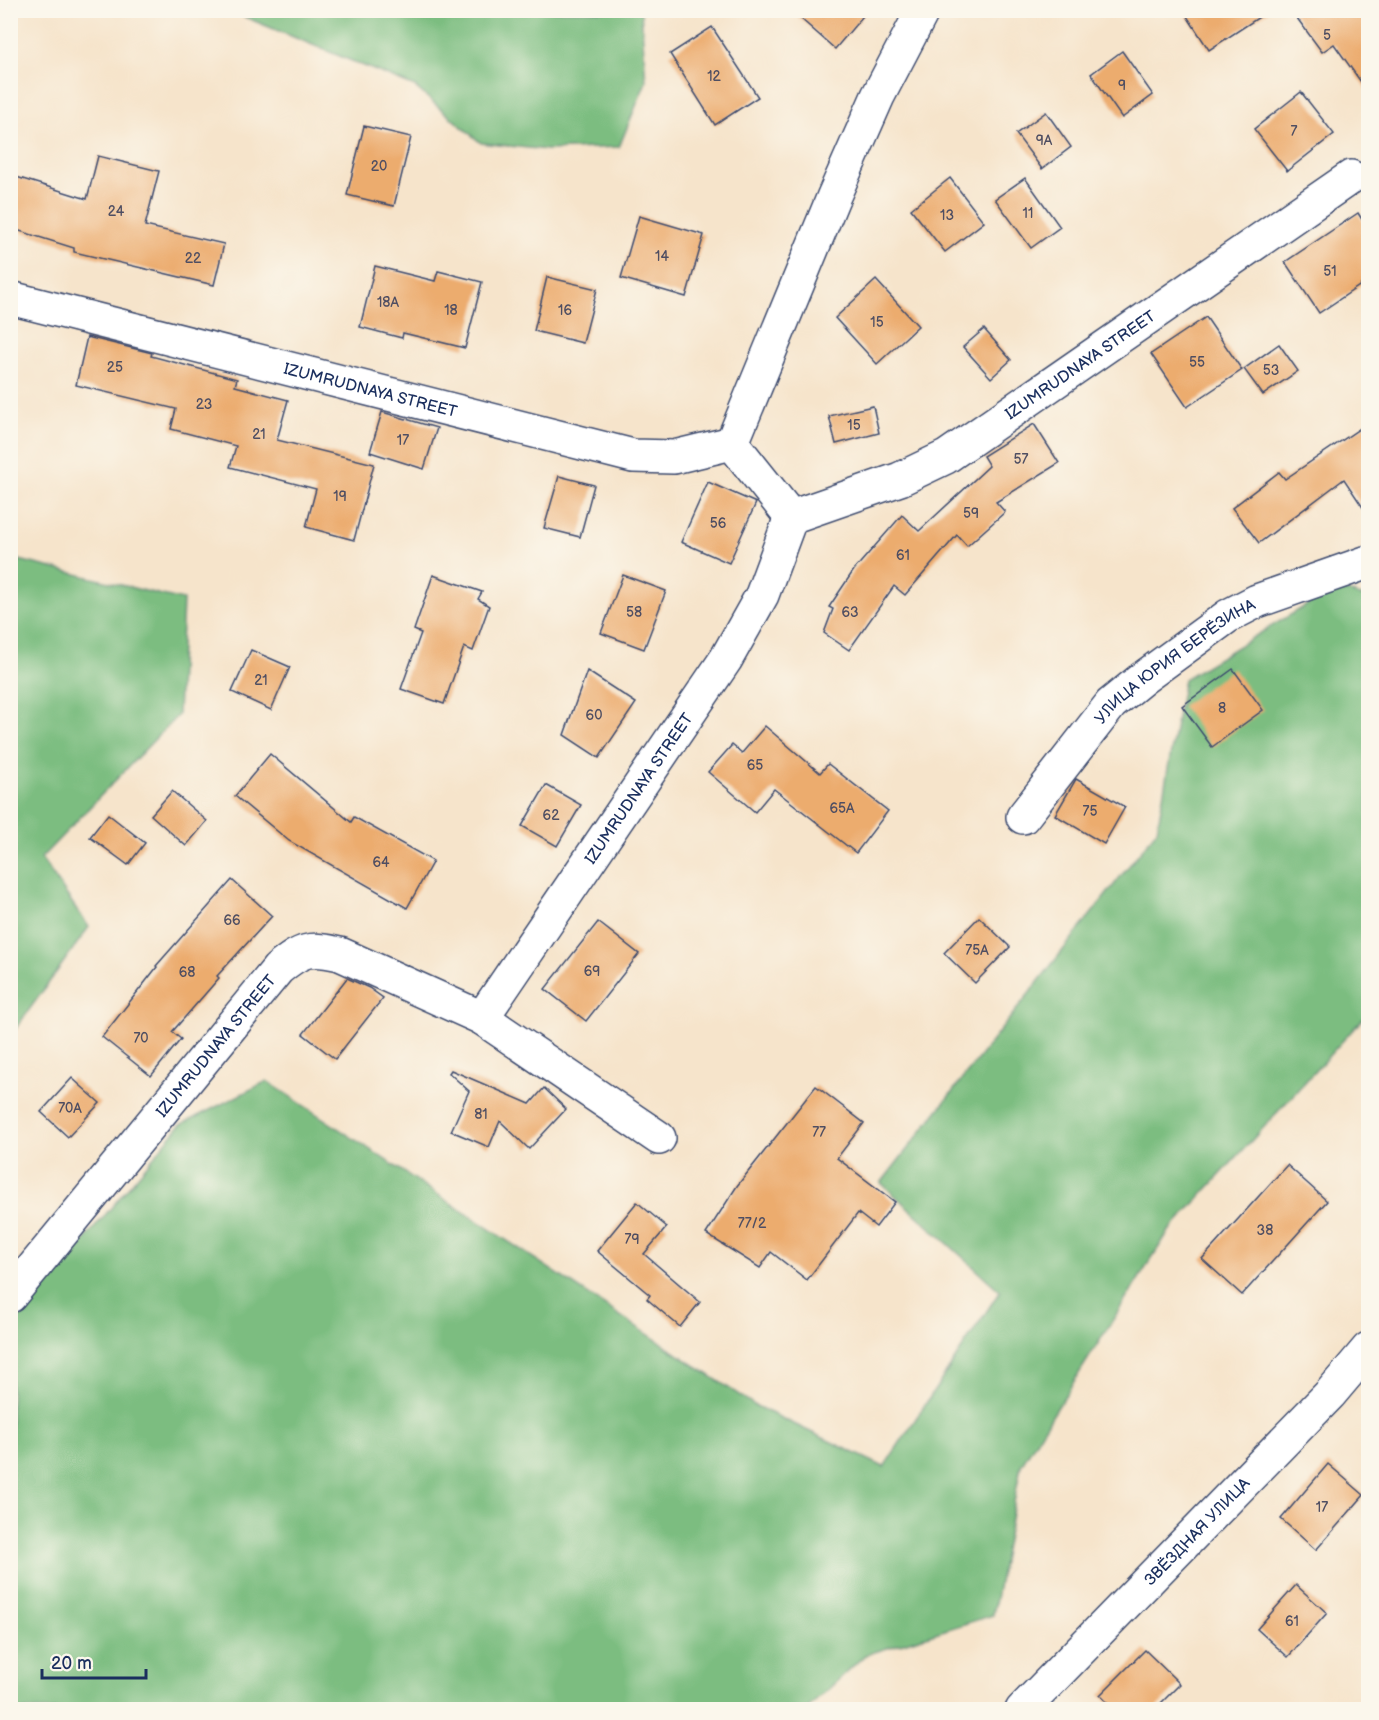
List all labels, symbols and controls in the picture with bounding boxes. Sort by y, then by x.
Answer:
house number: 5 [1323,27,1331,44]
house number: 12 [707,68,722,85]
house number: 9 [1118,77,1126,94]
house number: 7 [1291,123,1298,140]
house number: 9А [1036,132,1053,149]
house number: 20 [371,158,387,175]
house number: 24 [108,203,125,220]
house number: 11 [1023,205,1033,222]
house number: 13 [940,207,954,224]
house number: 14 [655,248,669,265]
house number: 22 [185,250,202,267]
house number: 51 [1323,263,1337,280]
house number: 18А [377,294,400,311]
house number: 18 [444,302,458,319]
house number: 16 [558,302,572,319]
street label: IZUMRUDNAYA STREET [1002,307,1160,424]
house number: 15 [870,314,884,331]
house number: 55 [1189,354,1205,371]
house number: 25 [107,359,123,376]
street label: IZUMRUDNAYA STREET [281,360,459,422]
house number: 53 [1263,362,1279,379]
house number: 23 [196,396,212,413]
house number: 15 [847,417,861,434]
house number: 21 [252,426,266,443]
house number: 17 [397,432,409,449]
house number: 57 [1014,451,1029,468]
house number: 19 [333,488,347,505]
house number: 59 [963,505,979,522]
house number: 56 [710,515,727,532]
house number: 61 [896,547,910,564]
street label: УЛИЦА ЮРИЯ БЕРЁЗИНА [1091,595,1259,728]
house number: 58 [626,604,642,621]
house number: 63 [841,604,859,621]
house number: 21 [254,672,268,689]
house number: 8 [1218,700,1226,717]
house number: 60 [586,707,602,724]
street label: IZUMRUDNAYA STREET [582,710,698,868]
house number: 65 [747,757,763,774]
house number: 65А [829,800,855,817]
house number: 75 [1083,803,1097,820]
house number: 62 [543,807,560,824]
house number: 64 [372,854,390,871]
house number: 66 [223,912,241,929]
house number: 75А [965,942,989,959]
house number: 69 [584,963,600,980]
house number: 68 [179,964,195,981]
street label: IZUMRUDNAYA STREET [153,971,281,1121]
house number: 70 [133,1030,149,1047]
house number: 70А [58,1100,82,1117]
house number: 81 [474,1106,488,1123]
house number: 77 [812,1124,826,1141]
house number: 77/2 [738,1215,767,1232]
house number: 38 [1257,1222,1273,1239]
house number: 79 [625,1231,639,1248]
street label: ЗВЁЗДНАЯ УЛИЦА [1141,1474,1254,1590]
house number: 17 [1316,1499,1328,1516]
house number: 61 [1285,1613,1299,1630]
scale bar [42,1642,146,1680]
text: 20 m [51,1653,92,1674]

